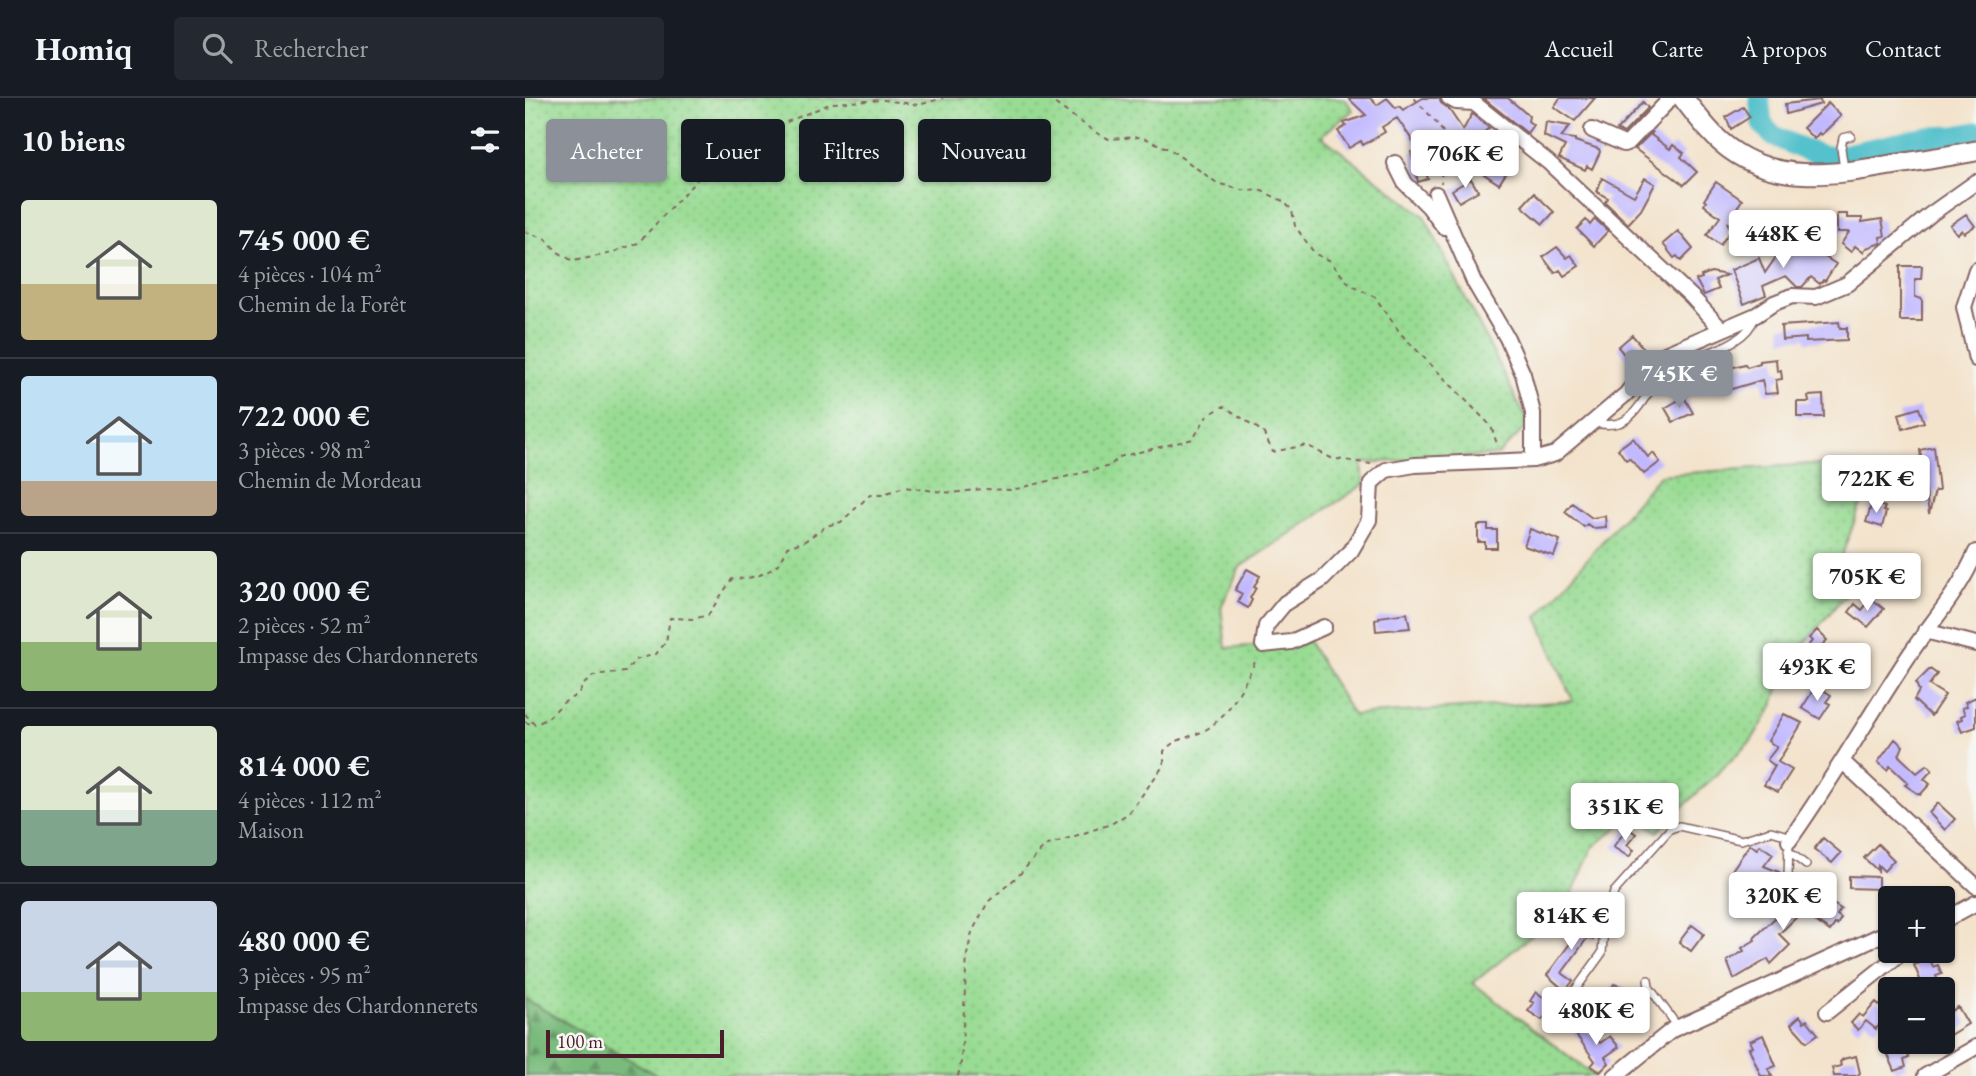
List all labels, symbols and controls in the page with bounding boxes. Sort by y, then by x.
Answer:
search box [174,17,664,80]
text: Homiq [35,27,132,70]
icon: search [198,29,236,67]
text: Rechercher [254,31,368,65]
text: Accueil [1544,33,1614,64]
text: Carte [1652,33,1703,64]
text: À propos [1741,33,1827,64]
text: Contact [1865,33,1941,64]
chip: Acheter [546,119,667,182]
chip: Louer [681,119,785,182]
chip: Filtres [799,119,904,182]
chip: Nouveau [918,119,1051,182]
text: 10 biens [21,121,125,160]
icon: filters [466,121,504,159]
pin: 706K € [1408,130,1522,190]
text: 706K € [1427,138,1503,168]
pin: 448K € [1726,211,1840,270]
text: 448K € [1745,218,1821,248]
text: 745 000 € [238,220,370,259]
icon: home [77,228,161,312]
text: 4 pièces · 104 m² [238,259,382,289]
text: Chemin de la Forêt [238,289,406,319]
pin: 745K € [1622,350,1736,410]
text: 745K € [1641,358,1717,388]
text: 722 000 € [238,396,370,435]
icon: home [77,404,161,488]
text: 3 pièces · 98 m² [238,435,371,465]
pin: 722K € [1819,456,1933,515]
text: 722K € [1838,463,1914,493]
text: Chemin de Mordeau [238,465,422,495]
pin: 705K € [1810,554,1924,613]
text: 705K € [1829,561,1905,591]
text: 320 000 € [238,571,370,610]
icon: home [77,579,161,663]
text: 2 pièces · 52 m² [238,610,371,640]
text: Impasse des Chardonnerets [238,640,478,670]
pin: 493K € [1760,644,1874,703]
text: 493K € [1779,651,1855,681]
text: 814 000 € [238,746,370,785]
icon: home [77,754,161,838]
pin: 351K € [1568,784,1682,843]
text: 4 pièces · 112 m² [238,785,382,815]
text: 351K € [1587,791,1663,821]
text: Maison [238,815,304,845]
pin: 320K € [1726,872,1840,932]
text: 320K € [1745,880,1821,910]
map controls [1878,886,1955,1054]
button: + [1878,886,1955,963]
pin: 814K € [1514,892,1628,952]
text: 814K € [1533,900,1609,930]
text: 480 000 € [238,921,370,960]
icon: home [77,929,161,1013]
text: 3 pièces · 95 m² [238,960,371,990]
button: − [1878,977,1955,1054]
pin: 480K € [1539,988,1653,1047]
text: Impasse des Chardonnerets [238,990,478,1020]
text: 480K € [1558,995,1634,1025]
scale bar [546,1027,725,1059]
text: 100 m [557,1029,603,1054]

